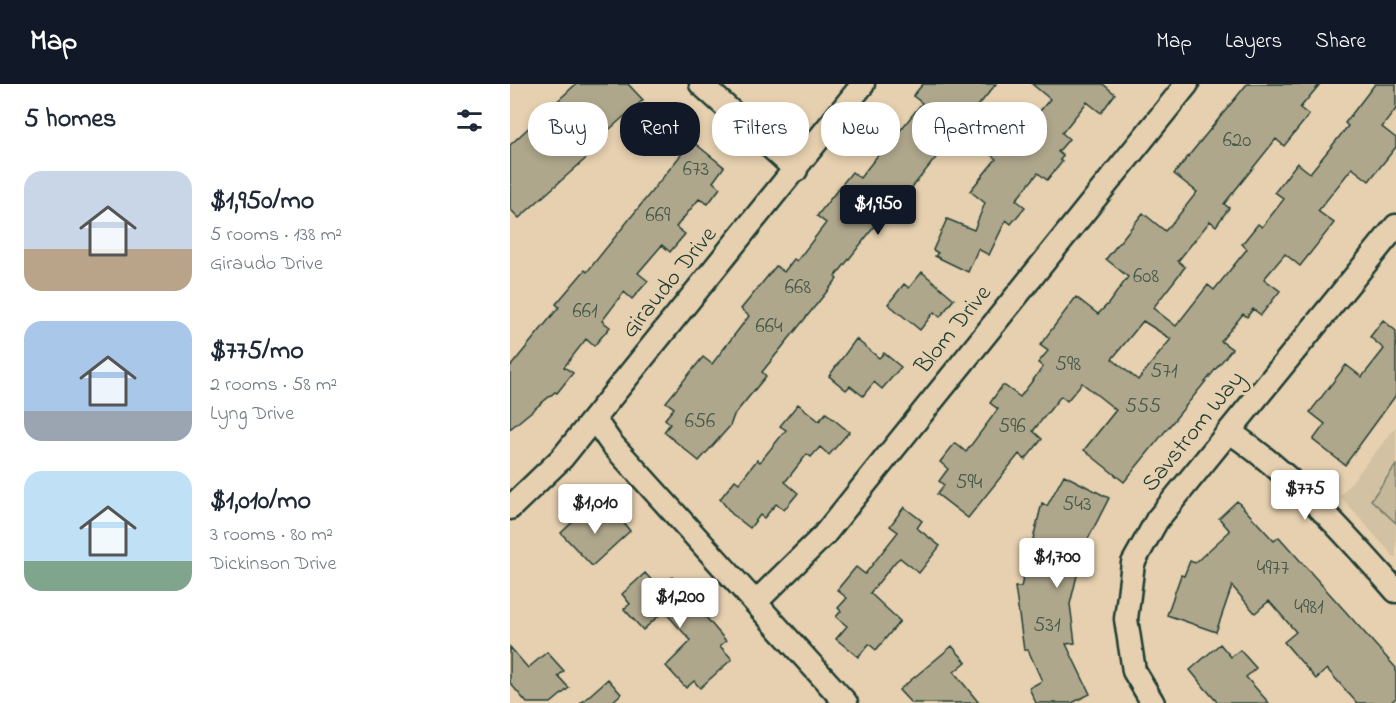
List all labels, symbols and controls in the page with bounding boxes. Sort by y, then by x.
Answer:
text: Map [30,22,77,63]
text: Map [1156,27,1192,57]
text: Layers [1225,27,1282,57]
text: Share [1315,27,1366,57]
text: 5 homes [24,101,116,139]
chip: Buy [528,102,608,156]
chip: Rent [620,102,700,156]
chip: Filters [712,102,809,156]
chip: New [821,102,900,156]
chip: Apartment [912,102,1047,156]
icon: filters [453,104,486,137]
house number: 620 [1223,126,1251,156]
house number: 673 [683,155,709,185]
text: $1,950/mo [210,183,314,221]
pin: $1,950 [829,185,927,236]
text: $1,950 [854,190,902,219]
icon: home [72,195,144,267]
house number: 669 [646,201,671,231]
street label: Giraudo Drive [614,219,726,347]
text: 5 rooms · 138 m² [210,221,342,250]
text: Giraudo Drive [210,250,323,279]
house number: 608 [1133,262,1159,292]
house number: 668 [785,273,811,303]
street label: Blom Drive [906,278,1001,383]
house number: 661 [572,297,598,327]
house number: 664 [755,312,783,342]
text: $775/mo [210,333,304,371]
icon: home [72,345,144,417]
house number: 598 [1055,350,1081,380]
house number: 571 [1150,357,1178,387]
street label: Savstrom Way [1134,364,1255,501]
text: 2 rooms · 58 m² [210,371,337,400]
house number: 555 [1125,392,1161,422]
text: Lyng Drive [210,400,294,429]
house number: 656 [685,407,715,437]
house number: 596 [998,412,1026,442]
house number: 594 [956,468,983,498]
pin: $775 [1269,470,1341,521]
text: $775 [1285,475,1325,504]
text: $1,010/mo [210,483,311,521]
pin: $1,010 [546,484,644,535]
text: $1,010 [572,489,618,518]
house number: 543 [1062,490,1092,520]
icon: home [72,495,144,567]
text: 3 rooms · 80 m² [210,521,333,550]
pin: $1,700 [1008,538,1106,589]
text: $1,700 [1033,543,1081,572]
text: Dickinson Drive [210,550,337,579]
house number: 4977 [1257,554,1289,584]
pin: $1,200 [631,578,729,629]
text: $1,200 [655,583,705,612]
house number: 4981 [1294,593,1324,623]
house number: 531 [1033,611,1061,641]

